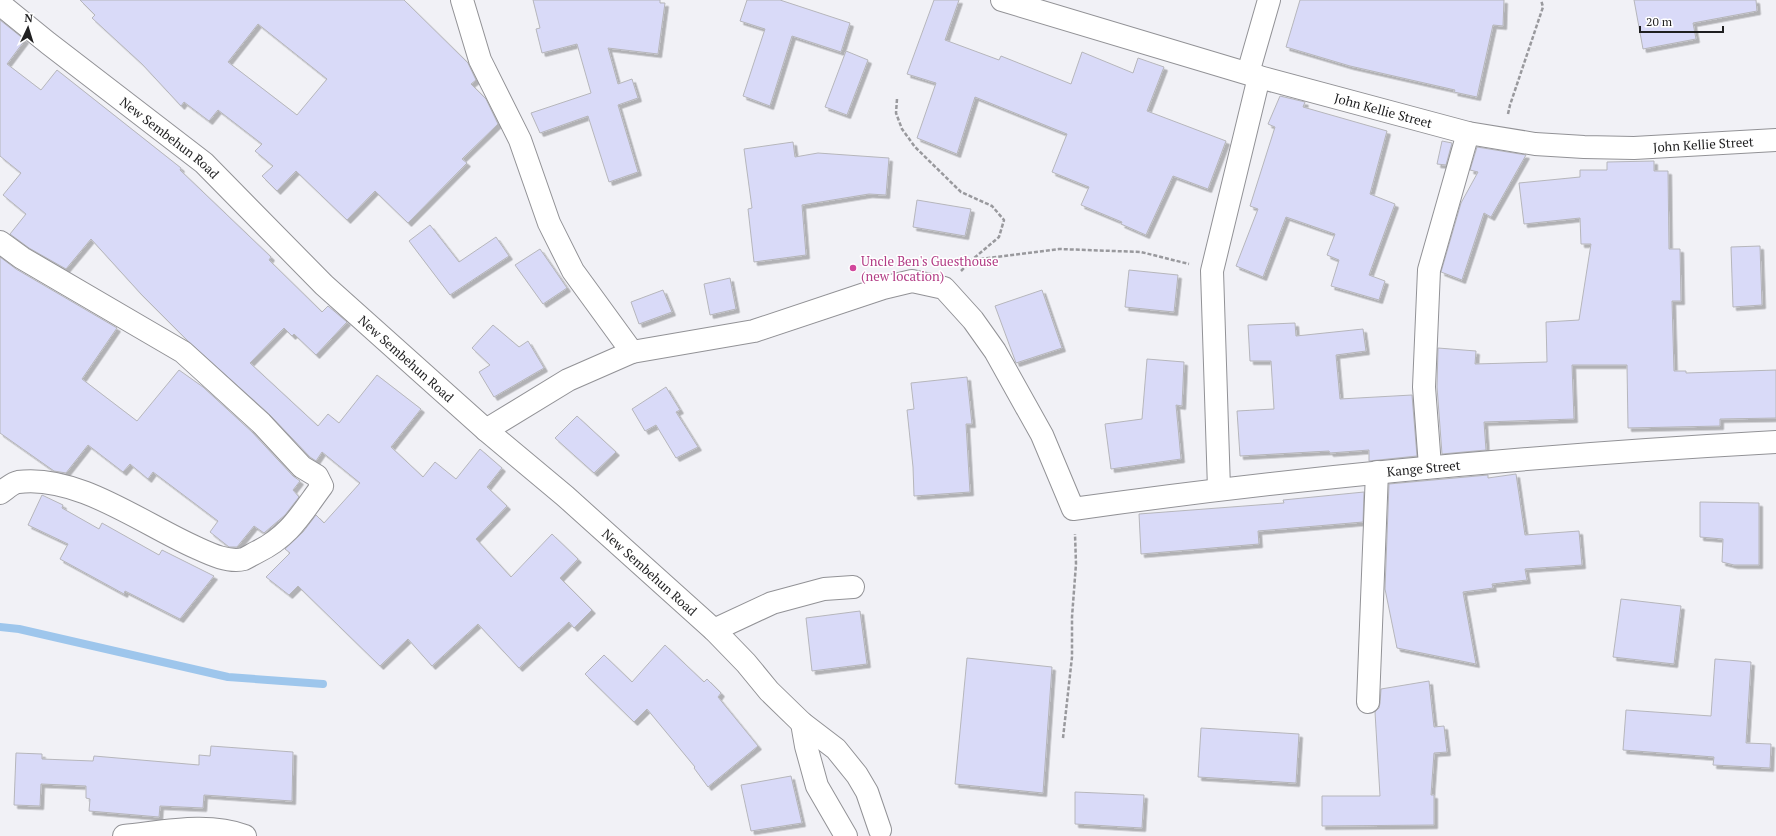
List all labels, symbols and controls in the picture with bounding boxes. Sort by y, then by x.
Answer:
north arrow [8,8,48,48]
scale bar [1640,8,1723,34]
text: N [24,11,34,25]
text: 20 m [1646,14,1673,29]
street label: John Kellie Street [1332,89,1434,132]
street label: New Sembehun Road [116,93,223,182]
street label: John Kellie Street [1652,132,1754,156]
place label: Uncle Ben's Guesthouse (new location) [861,252,999,285]
marker: Uncle Ben's Guesthouse (new location) [848,263,858,273]
street label: New Sembehun Road [355,311,458,406]
street label: Kange Street [1386,456,1461,481]
street label: New Sembehun Road [598,525,701,620]

